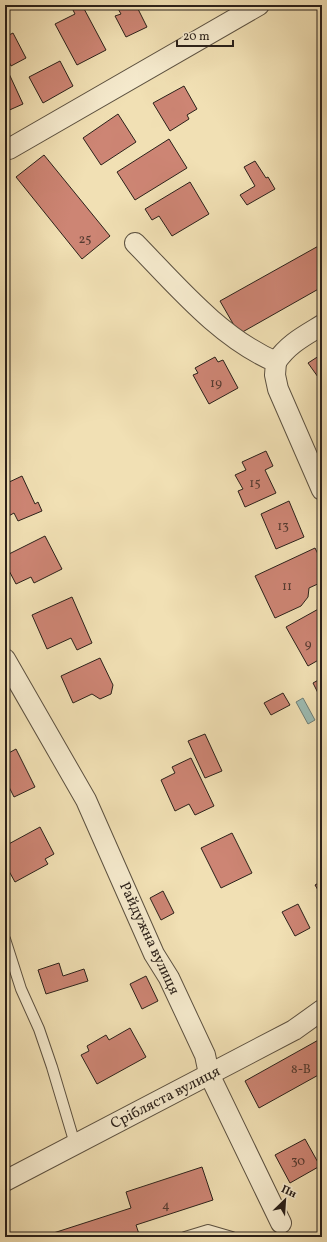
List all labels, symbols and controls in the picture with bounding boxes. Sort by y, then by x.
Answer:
scale bar [177,22,233,48]
text: 20 m [183,29,210,45]
house number: 25 [78,231,92,249]
house number: 19 [210,375,222,393]
house number: 15 [249,475,261,493]
house number: 13 [277,518,289,536]
house number: 11 [282,578,292,596]
house number: 9 [305,636,312,654]
street label: Райдужна вулиця [113,879,184,999]
street label: Срібляста вулиця [107,1061,224,1135]
house number: 8-В [291,1061,311,1079]
house number: 30 [291,1153,305,1171]
north arrow [265,1180,305,1220]
text: Пн [278,1182,299,1202]
house number: 4 [162,1197,170,1215]

